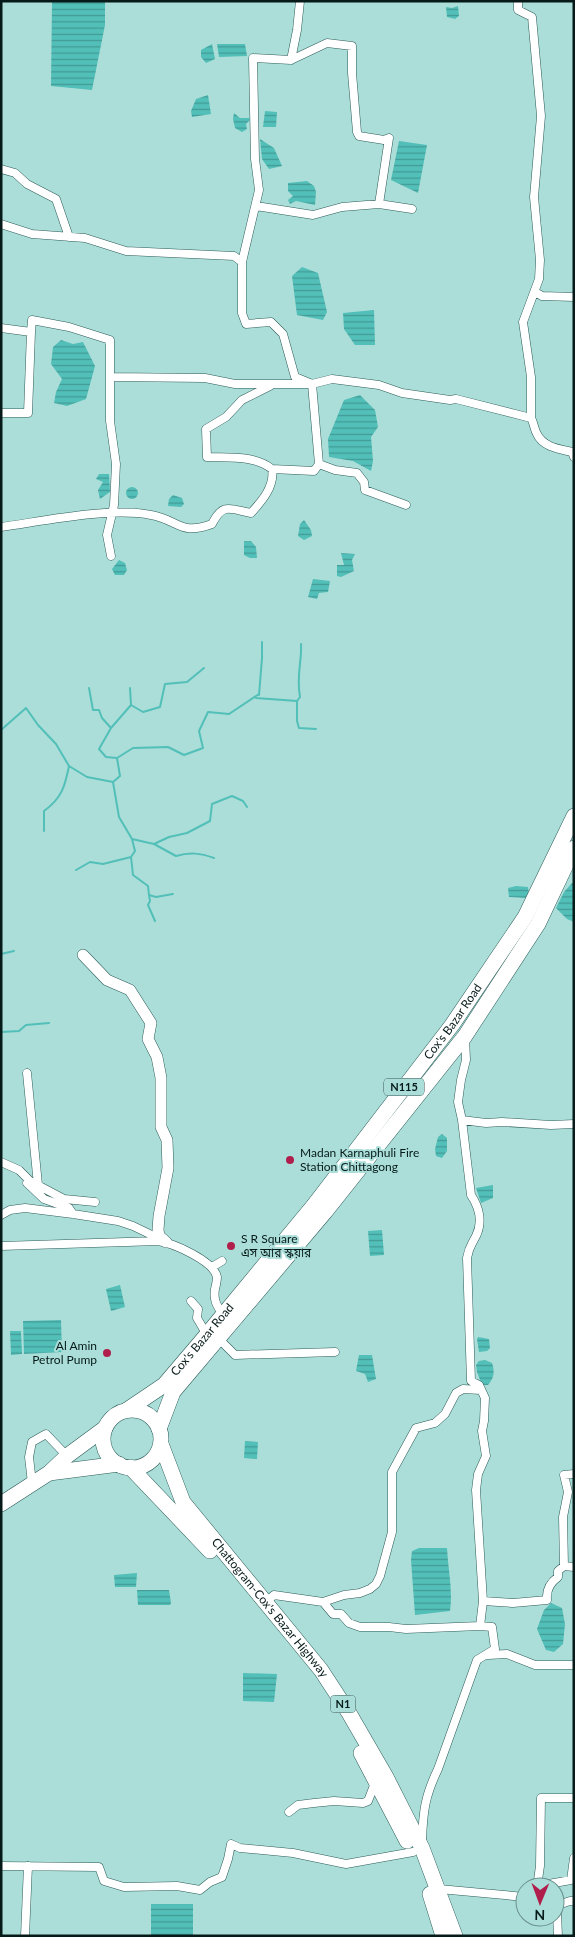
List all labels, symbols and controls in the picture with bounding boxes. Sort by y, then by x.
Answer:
street label: Cox's Bazar Road [420,981,485,1062]
road number: N115 [384,1078,424,1096]
place label: Madan Karnaphuli Fire Station Chittagong [300,1145,419,1174]
marker: Madan Karnaphuli Fire Station Chittagong [284,1154,296,1166]
place label: S R Square এস আর স্কয়ার [241,1231,312,1260]
marker: S R Square এস আর স্কয়ার [225,1240,237,1252]
street label: Cox's Bazar Road [167,1300,237,1379]
place label: Al Amin Petrol Pump [32,1338,97,1367]
marker: Al Amin Petrol Pump [101,1347,113,1359]
street label: Chattogram-Cox's Bazar Highway [209,1535,332,1681]
road number: N1 [330,1696,356,1712]
north arrow [515,1877,565,1927]
text: N [534,1907,545,1924]

